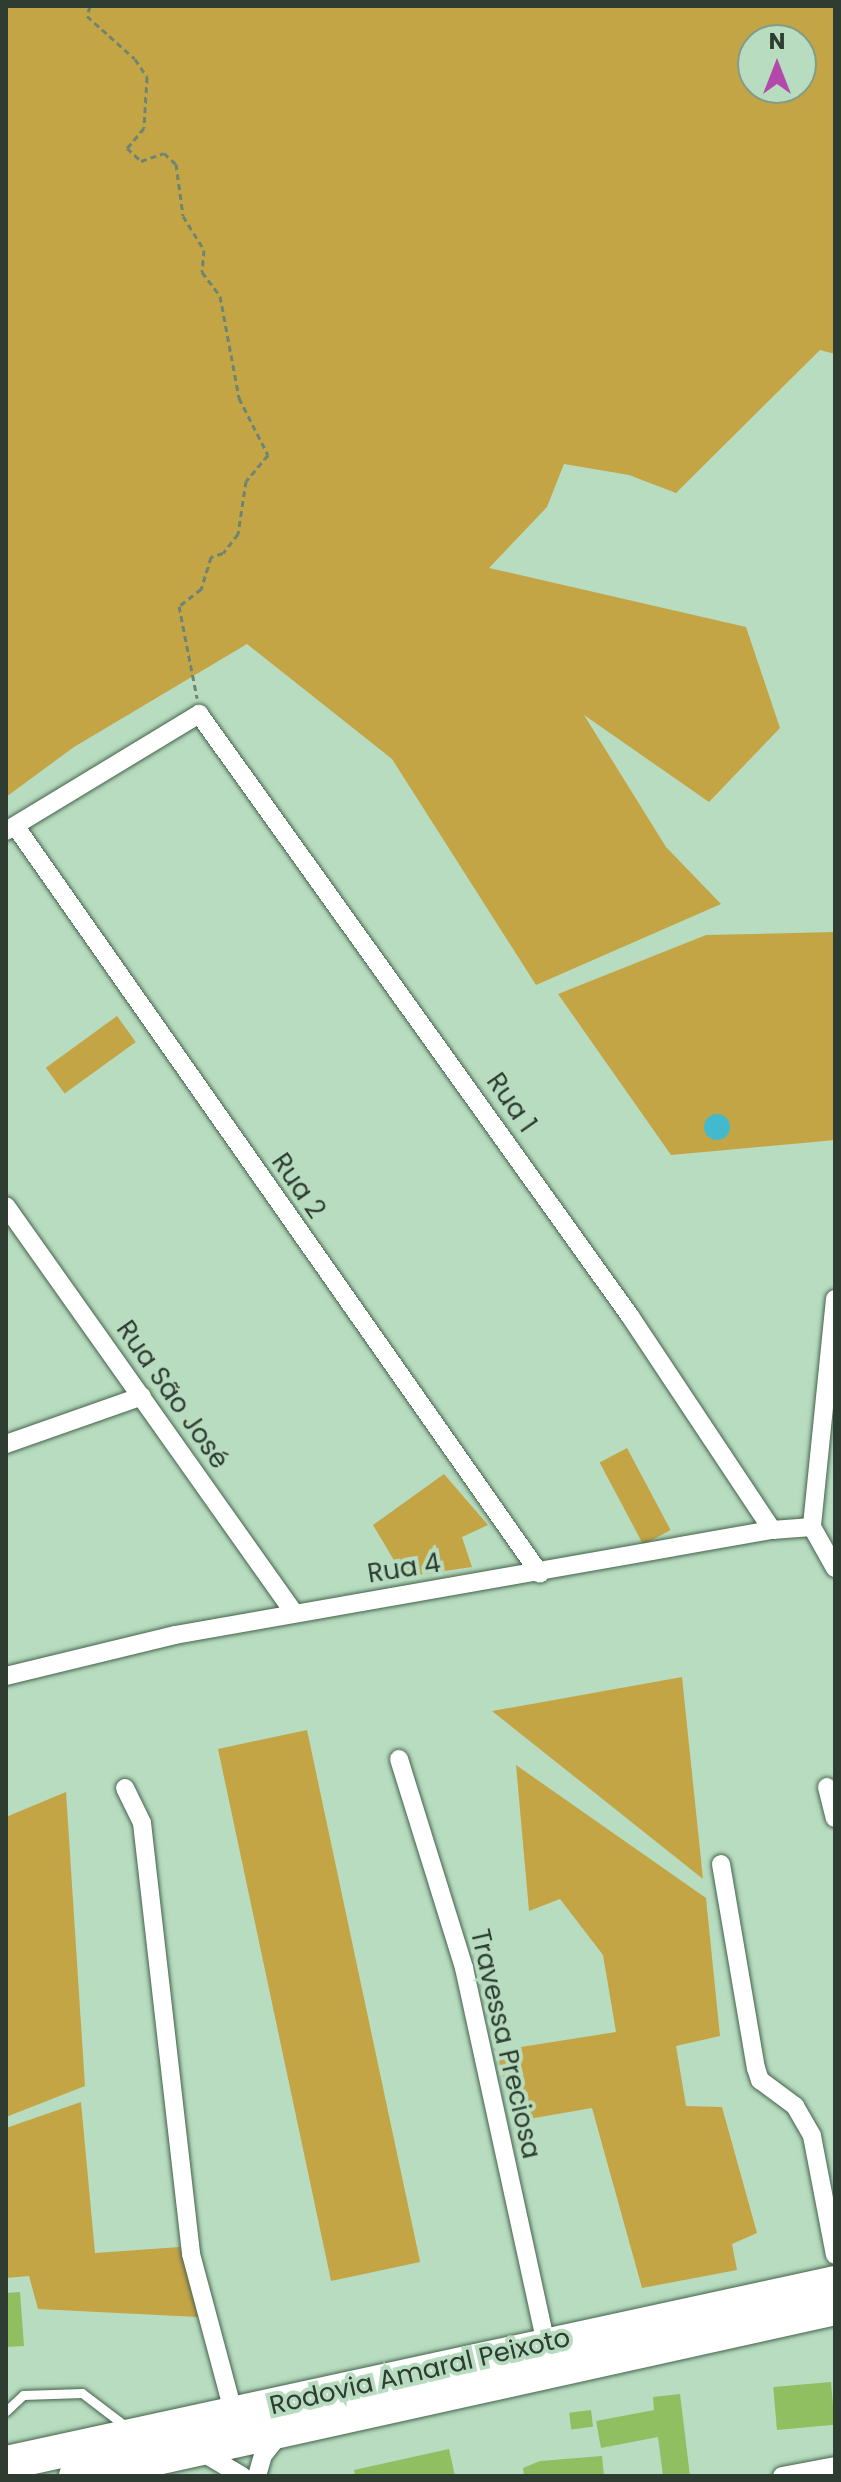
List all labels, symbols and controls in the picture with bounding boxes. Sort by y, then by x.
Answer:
north arrow [737,24,817,104]
text: N [769,26,785,57]
street label: Rua 1 [479,1067,543,1139]
street label: Rua 2 [265,1148,331,1224]
street label: Rua São José [109,1315,235,1475]
street label: Rua 4 [365,1548,443,1590]
street label: Travessa Preciosa [463,1926,547,2162]
street label: Rodovia Amaral Peixoto [267,2322,573,2422]

